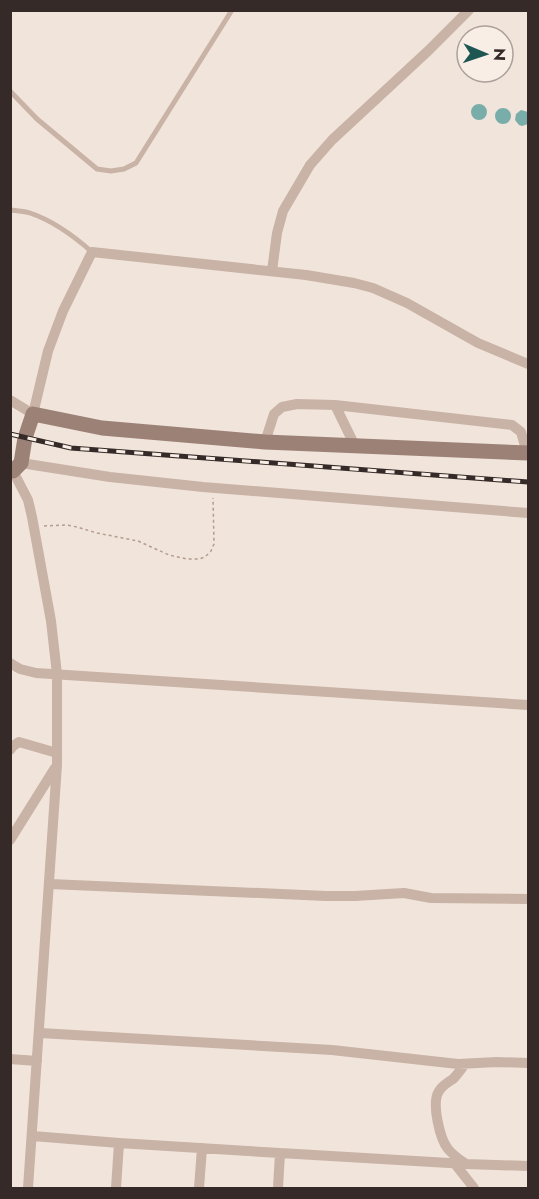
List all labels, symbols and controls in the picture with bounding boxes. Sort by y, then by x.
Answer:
north arrow [455,24,515,84]
text: N [488,48,511,61]

